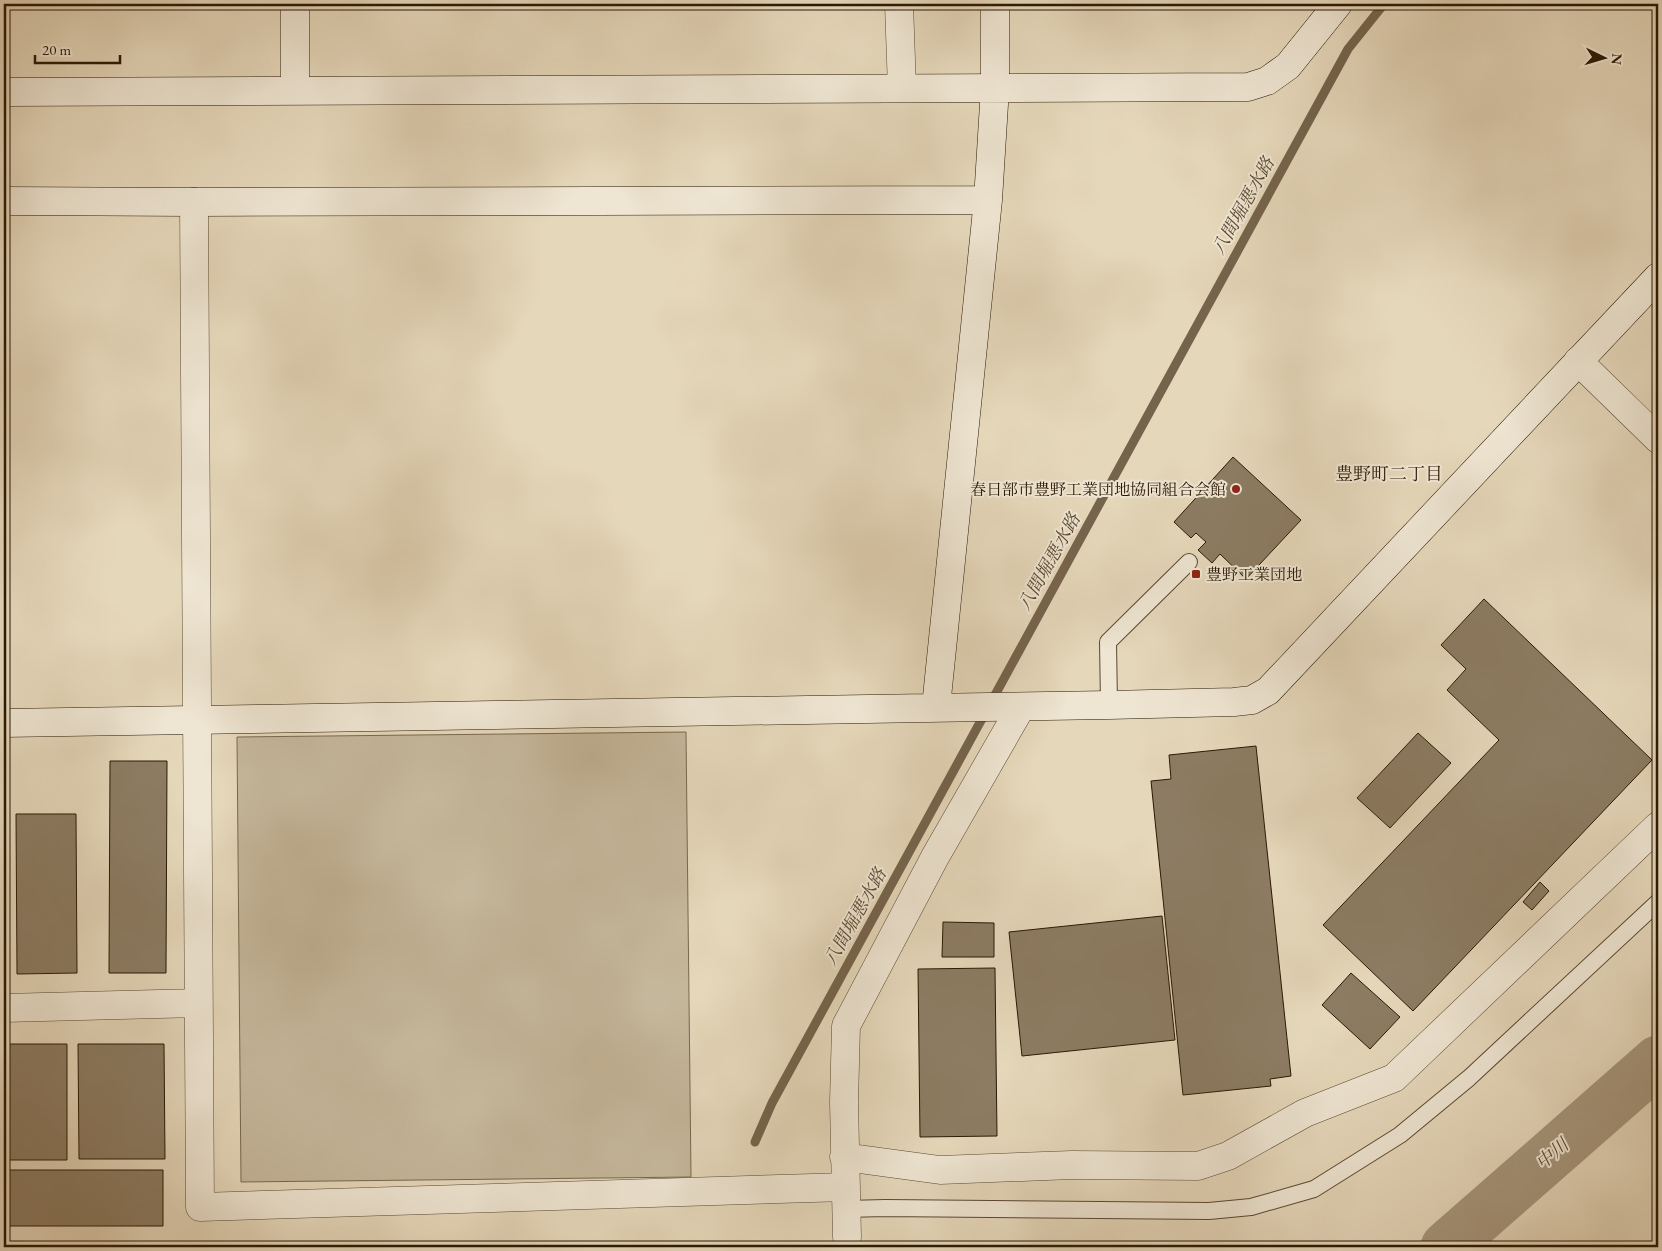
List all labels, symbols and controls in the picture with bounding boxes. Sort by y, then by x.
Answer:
scale bar [35,32,120,64]
north arrow [1580,32,1630,82]
text: 20 m [42,40,71,59]
text: N [1607,53,1626,66]
water label: 八間堀悪水路 [1206,151,1280,259]
district label: 豊野町二丁目 [1335,462,1443,485]
place label: 春日部市豊野工業団地協同組合会館 [970,479,1226,500]
marker: 春日部市豊野工業団地協同組合会館 [1230,483,1242,495]
water label: 八間堀悪水路 [1012,507,1086,615]
place label: 豊野工業団地 [1206,564,1302,585]
marker: 豊野工業団地 [1190,568,1202,580]
water label: 八間堀悪水路 [818,862,892,970]
water label: 中川 [1531,1132,1574,1174]

